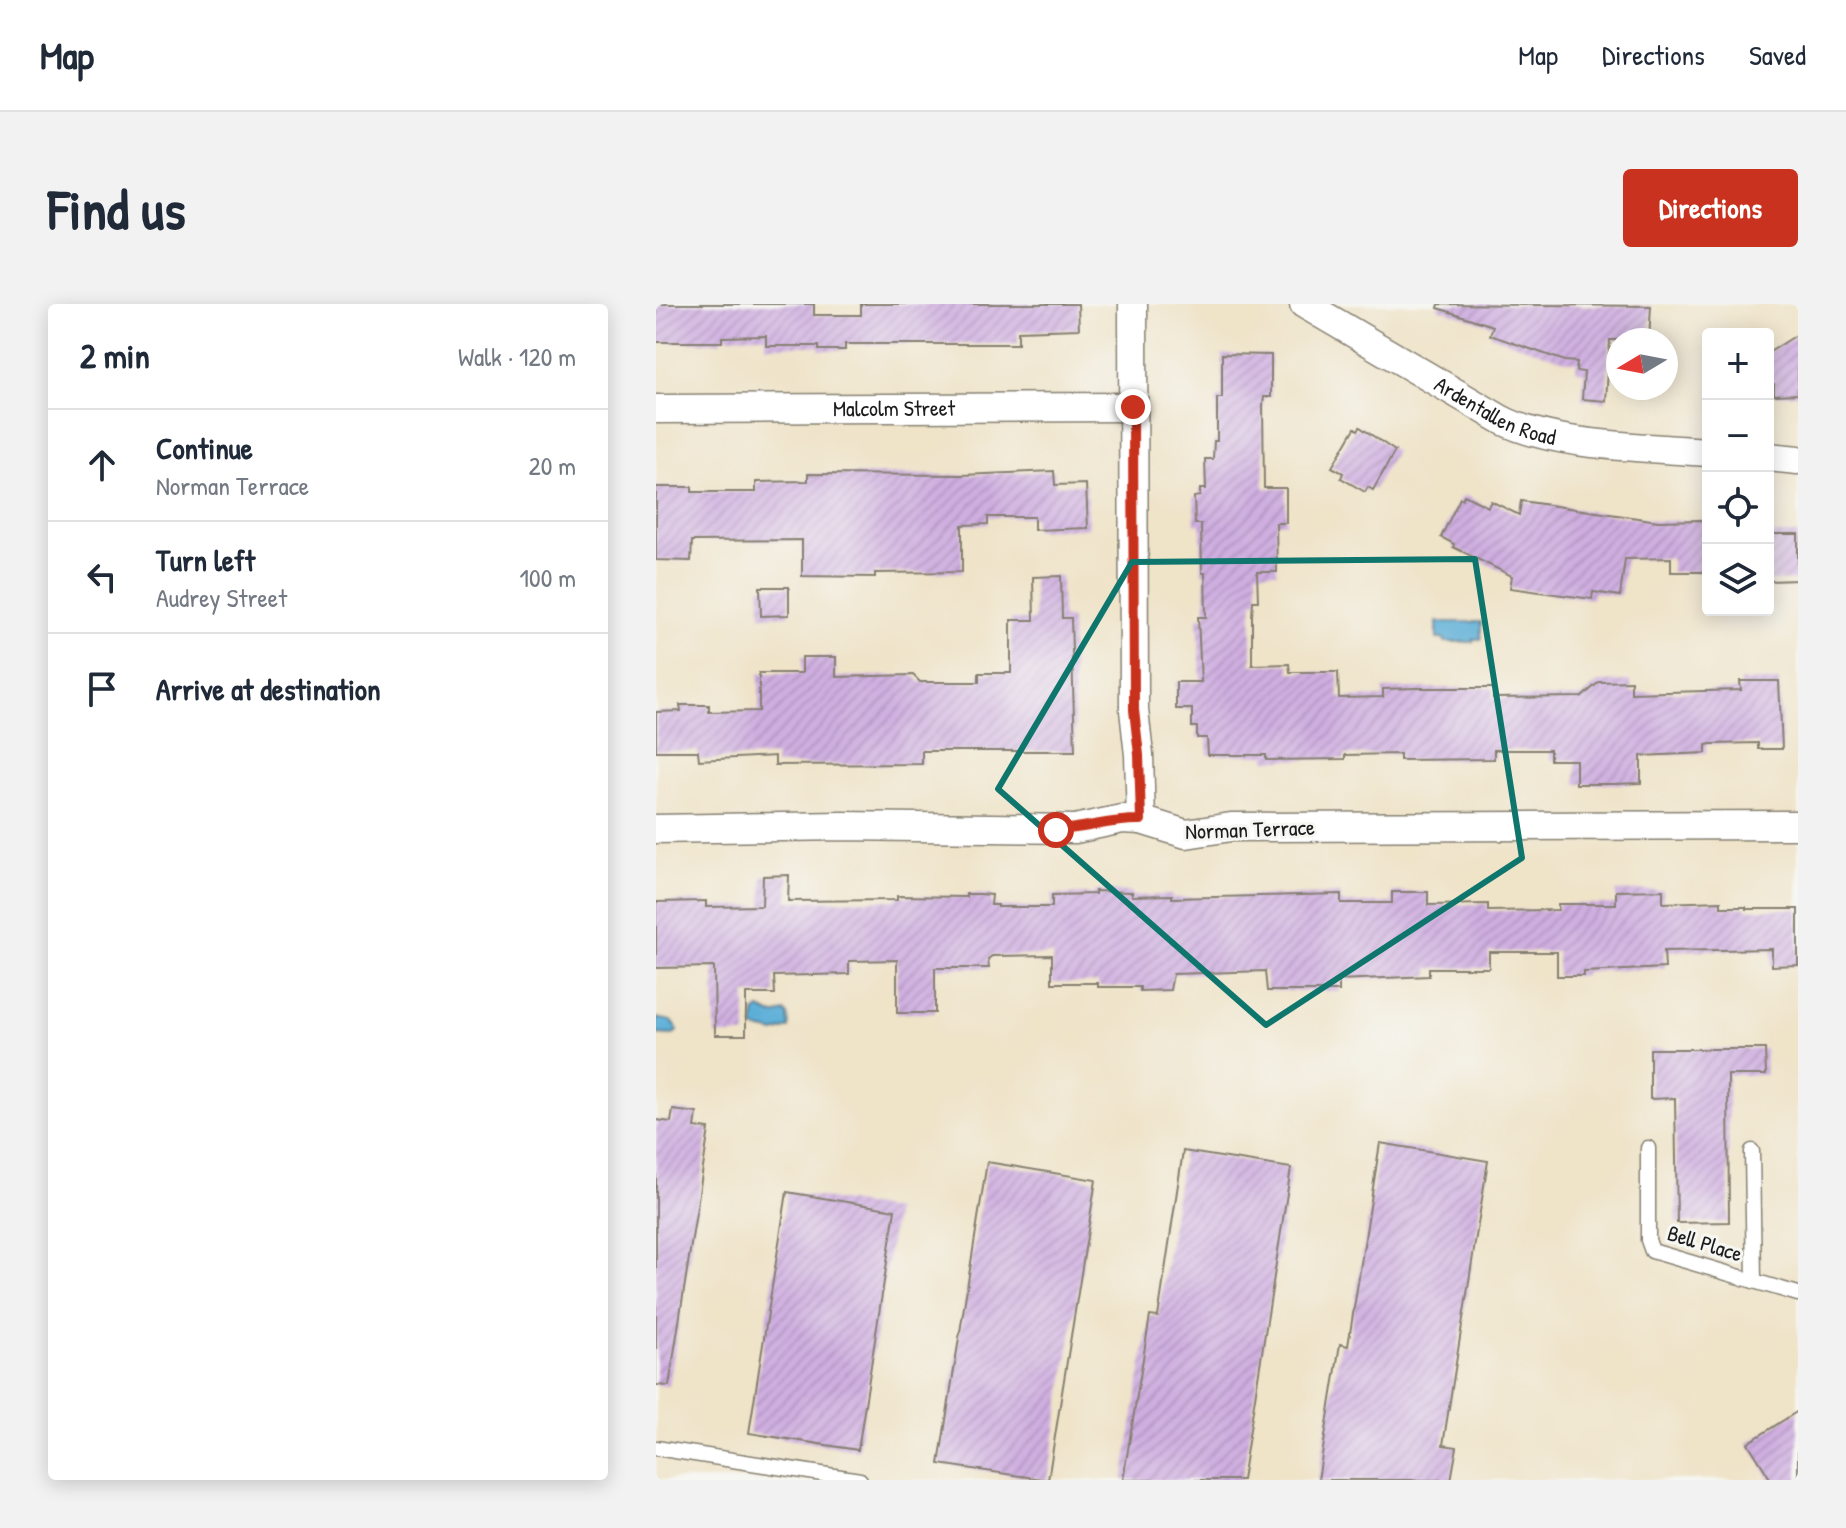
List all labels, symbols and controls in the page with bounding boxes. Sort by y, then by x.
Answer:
text: Map [40,29,94,81]
text: Map [1518,36,1558,74]
text: Directions [1602,36,1705,74]
text: Saved [1749,36,1806,74]
button: Directions [1623,169,1798,247]
text: Find us [48,171,186,246]
north arrow [1606,328,1678,400]
map controls [1702,328,1774,616]
button: + [1702,328,1774,400]
text: 2 min [80,333,150,379]
text: Walk · 120 m [458,339,576,374]
street label: Ardentallen Road [1429,369,1559,452]
route end [1115,389,1151,425]
street label: Malcolm Street [833,393,956,423]
button: − [1702,400,1774,472]
text: Continue [156,428,253,468]
icon: ahead [80,443,124,487]
text: 20 m [529,448,576,483]
text: Norman Terrace [156,468,309,503]
button: locate [1702,472,1774,544]
text: Turn left [156,540,255,580]
button: layers [1702,544,1774,616]
icon: left [80,555,124,599]
text: 100 m [520,560,576,595]
text: Audrey Street [156,580,287,615]
icon: arrive [80,667,124,711]
text: Arrive at destination [156,669,381,709]
route start [1038,812,1074,848]
street label: Norman Terrace [1185,812,1315,846]
street label: Bell Place [1664,1217,1746,1269]

